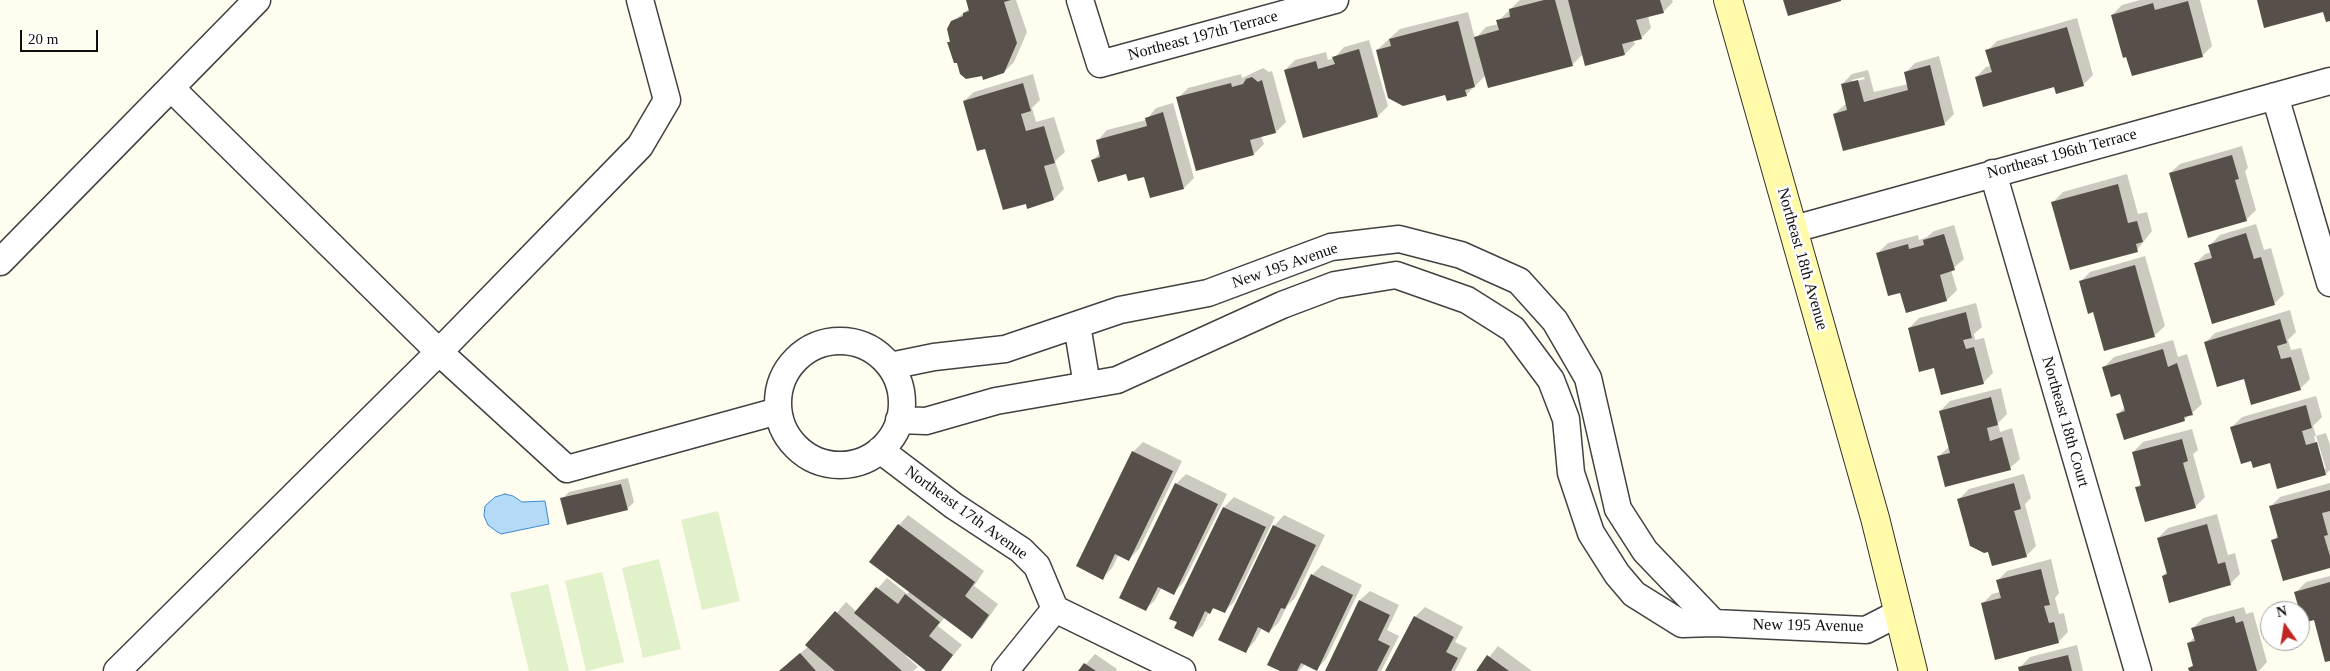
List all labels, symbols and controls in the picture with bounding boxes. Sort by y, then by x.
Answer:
street label: Northeast 197th Terrace [1126,7,1280,65]
scale bar [22,20,100,52]
text: 20 m [28,31,58,47]
street label: Northeast 196th Terrace [1985,125,2139,183]
street label: Northeast 18th Avenue [1772,186,1832,332]
street label: New 195 Avenue [1230,239,1340,293]
street label: Northeast 18th Court [2037,354,2093,490]
street label: Northeast 17th Avenue [901,462,1031,564]
north arrow [2260,601,2310,651]
text: N [2275,603,2288,620]
street label: New 195 Avenue [1752,615,1864,637]

